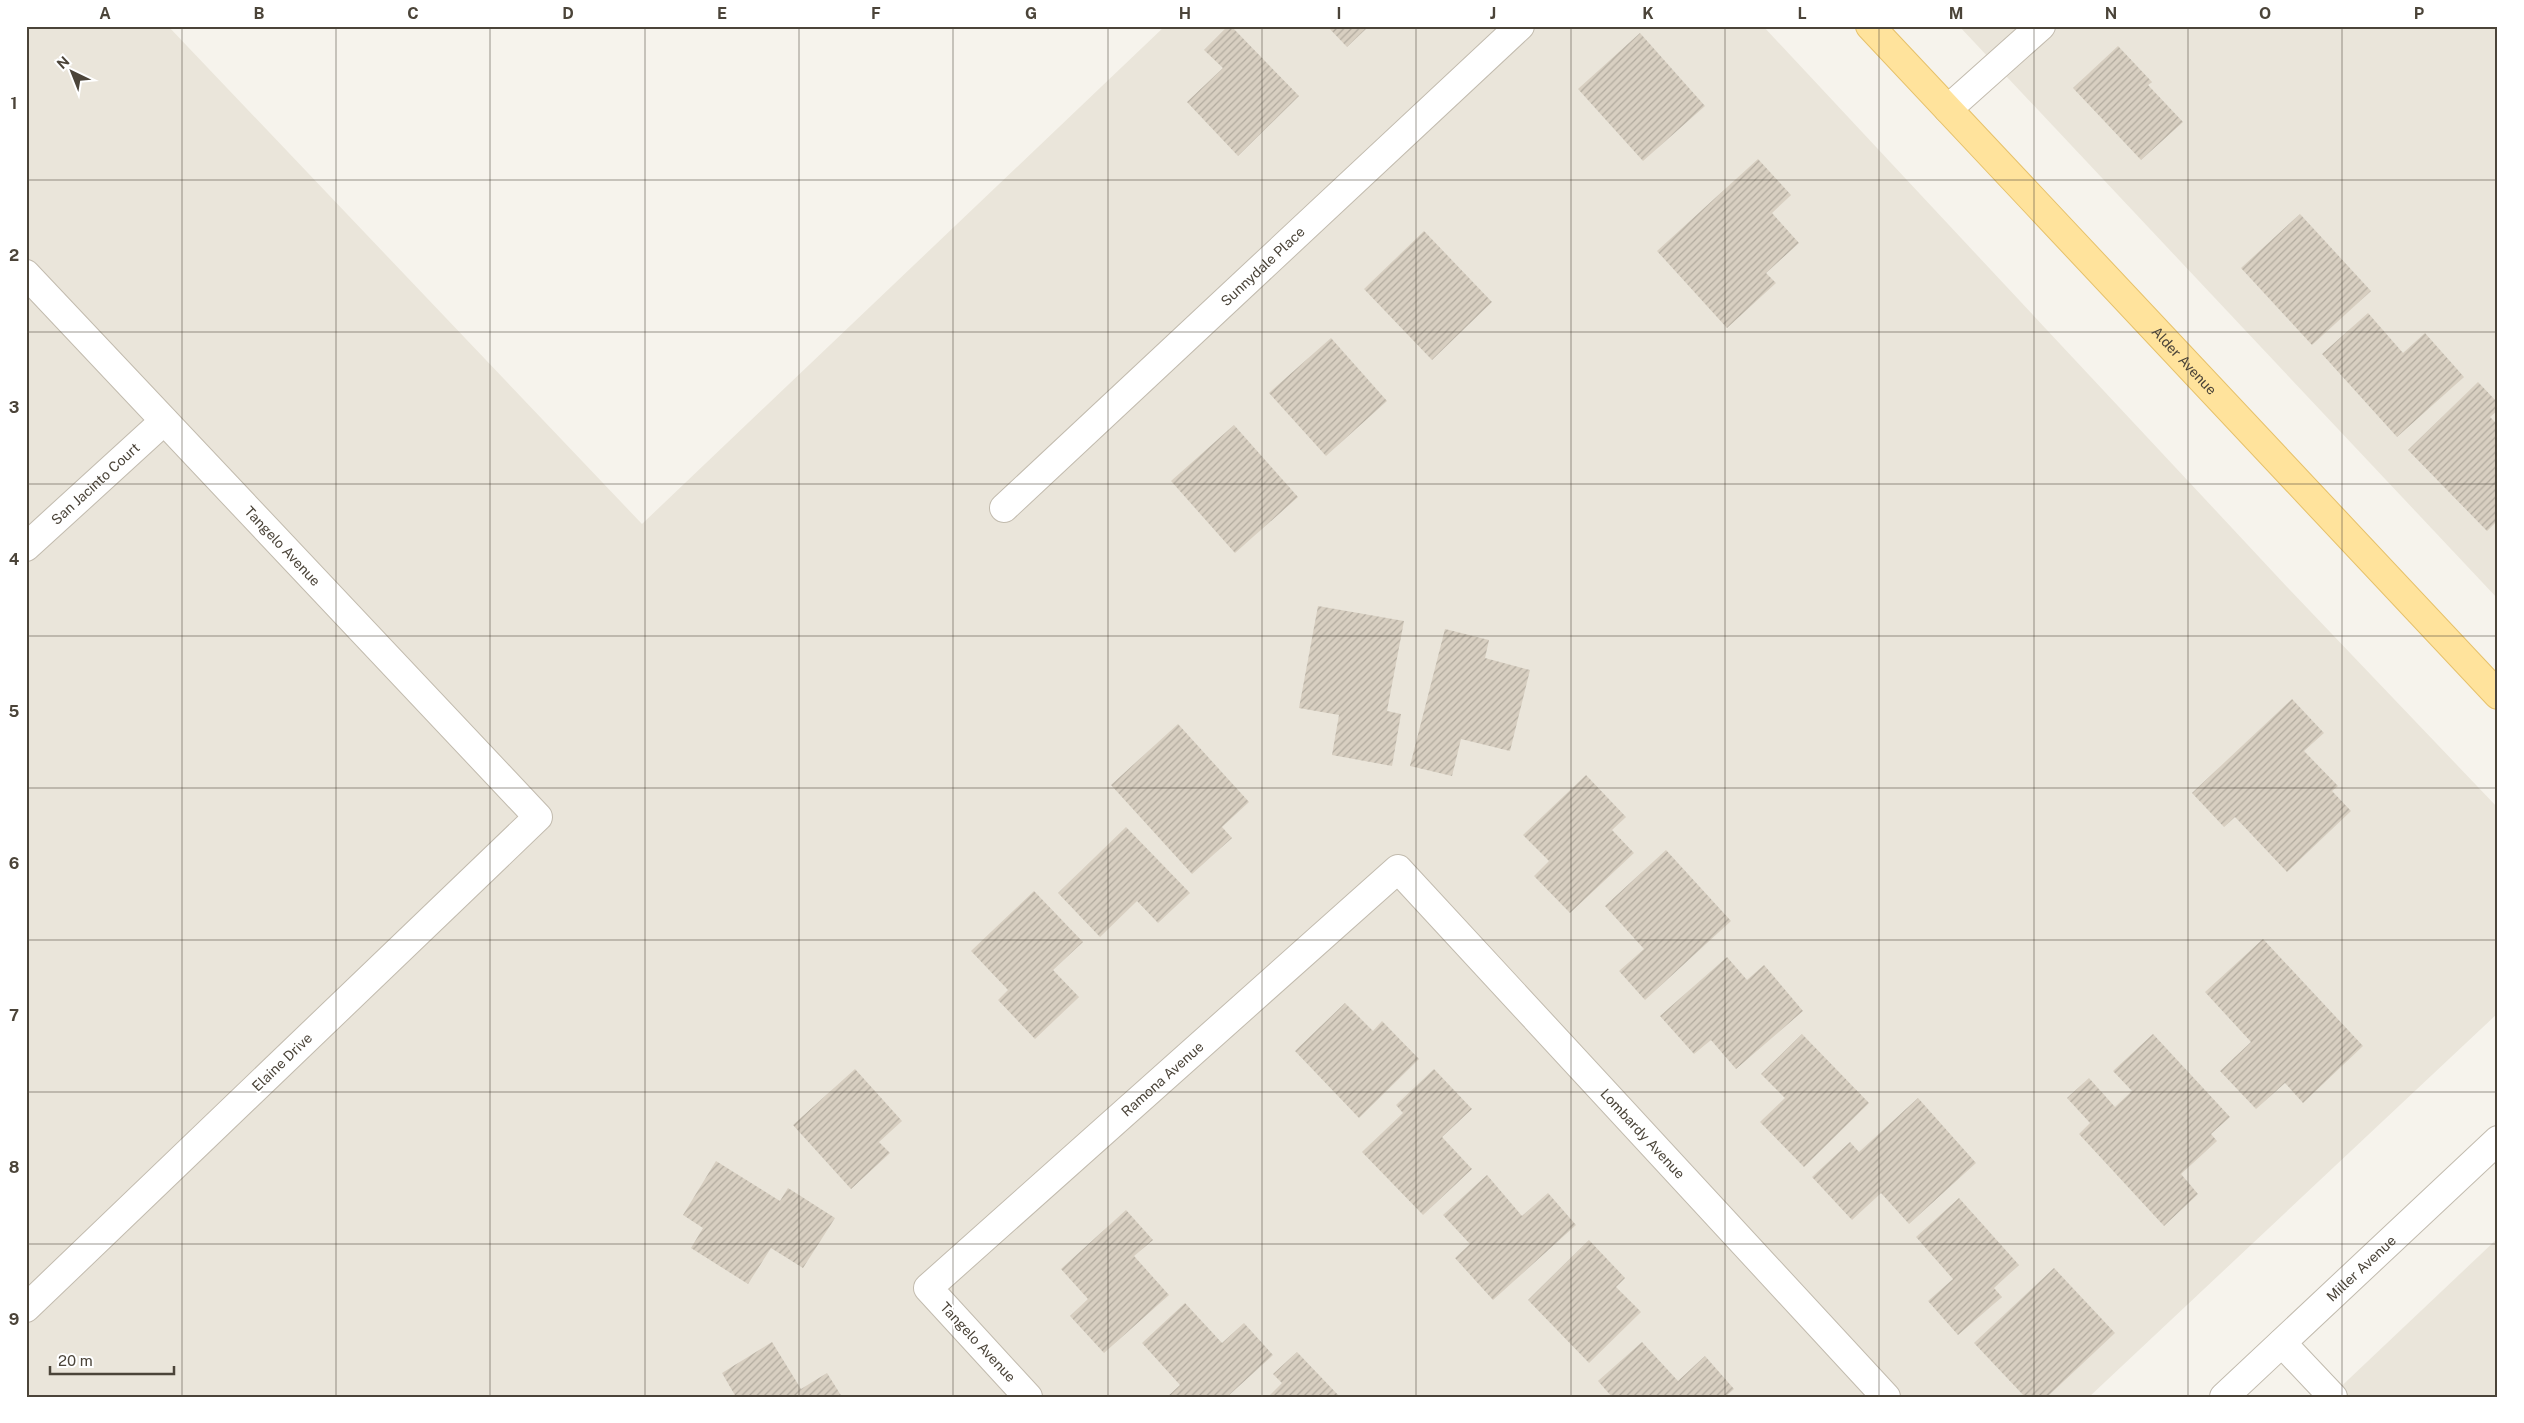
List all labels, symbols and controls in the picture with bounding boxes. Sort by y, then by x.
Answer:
text: A [99,4,111,23]
text: B [254,4,265,23]
text: C [407,4,419,23]
text: D [562,4,574,23]
text: E [717,4,727,23]
text: F [871,4,881,23]
text: G [1025,4,1037,23]
text: H [1179,4,1191,23]
text: I [1337,4,1341,23]
text: J [1490,4,1496,23]
text: K [1642,4,1654,23]
text: L [1797,4,1807,23]
text: M [1949,4,1963,23]
text: N [2105,4,2117,23]
text: O [2259,4,2271,23]
text: P [2414,4,2424,23]
north arrow [48,48,98,98]
text: N [54,53,73,72]
text: 1 [11,94,17,113]
street label: Sunnydale Place [1218,223,1308,309]
text: 2 [9,246,19,265]
street label: Alder Avenue [2148,323,2220,398]
text: 3 [9,398,19,417]
street label: San Jacinto Court [48,439,143,528]
street label: Tangelo Avenue [241,503,324,589]
text: 4 [9,550,20,569]
text: 5 [9,702,20,721]
text: 6 [9,854,19,873]
text: 7 [9,1006,19,1025]
street label: Elaine Drive [249,1030,315,1094]
street label: Ramona Avenue [1118,1038,1207,1120]
street label: Lombardy Avenue [1597,1085,1688,1182]
text: 8 [9,1158,20,1177]
street label: Miller Avenue [2323,1232,2399,1305]
street label: Tangelo Avenue [937,1299,1019,1385]
text: 9 [9,1310,19,1329]
scale bar [50,1343,174,1375]
text: 20 m [58,1352,93,1369]

